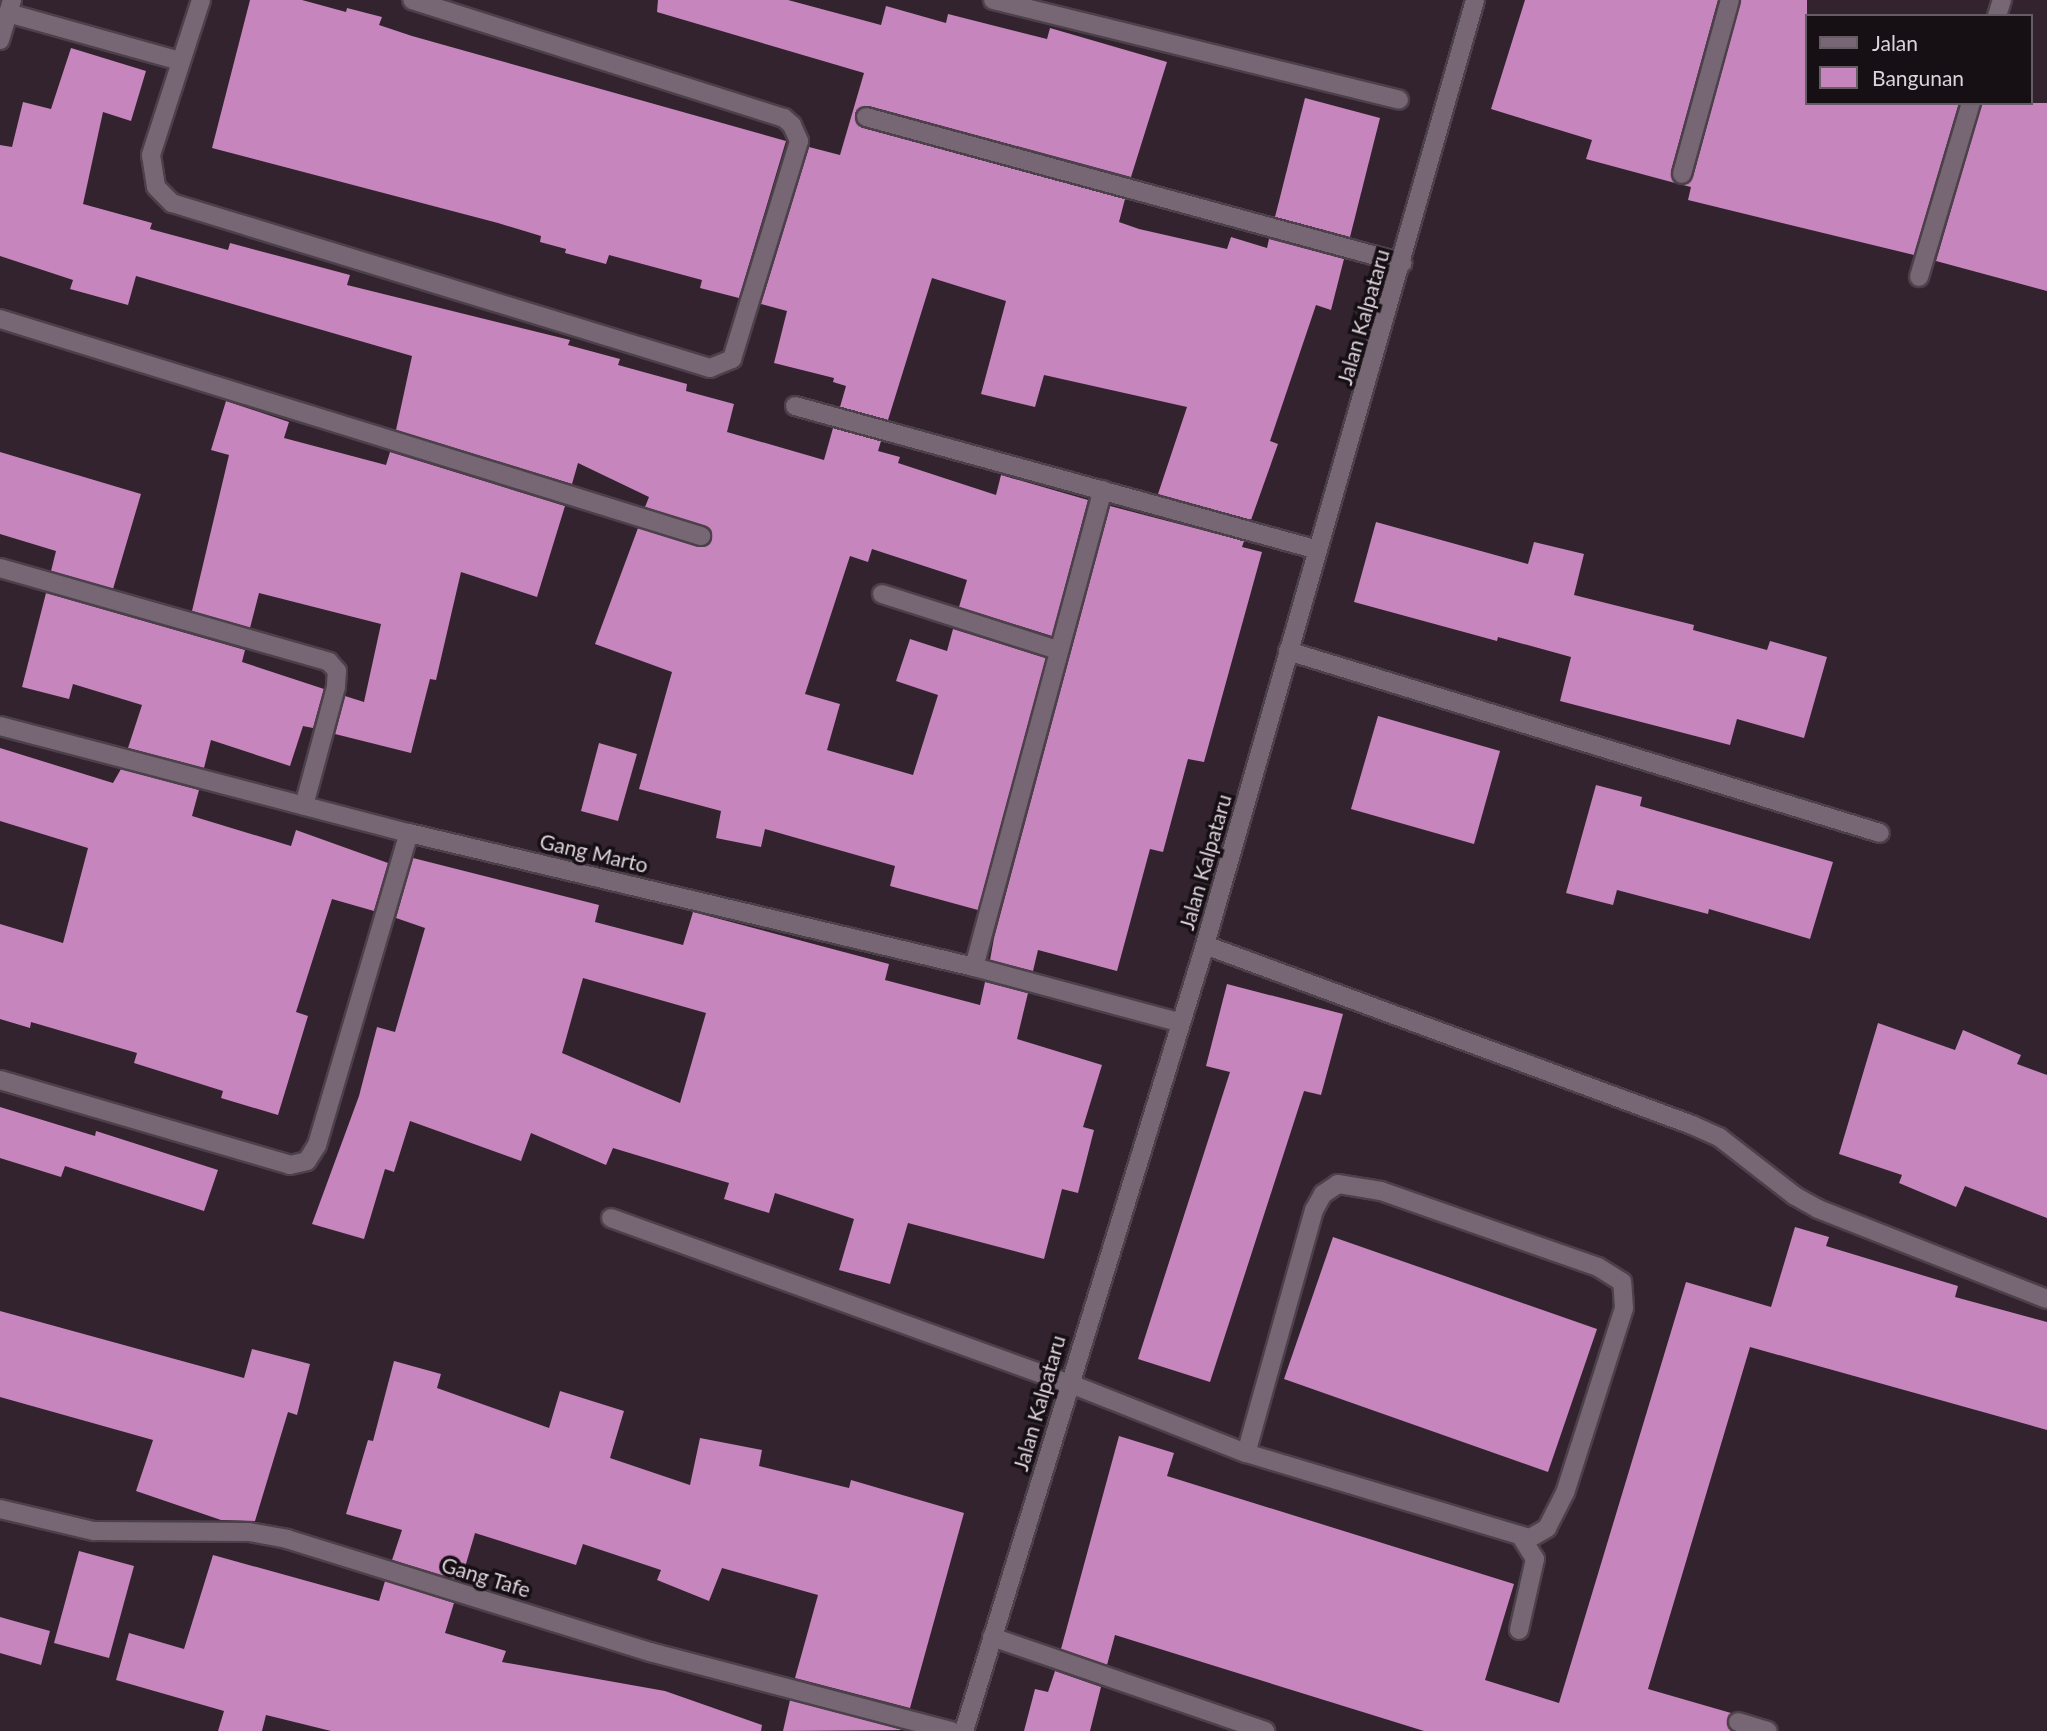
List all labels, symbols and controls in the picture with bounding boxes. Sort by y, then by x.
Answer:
legend [1806,14,2033,105]
text: Jalan [1872,30,1918,55]
text: Bangunan [1872,65,1964,90]
street label: Jalan Kalpataru [1332,246,1394,388]
street label: Jalan Kalpataru [1174,791,1236,933]
street label: Gang Marto [537,828,651,878]
street label: Jalan Kalpataru [1008,1332,1070,1474]
street label: Gang Tafe [438,1551,534,1603]

